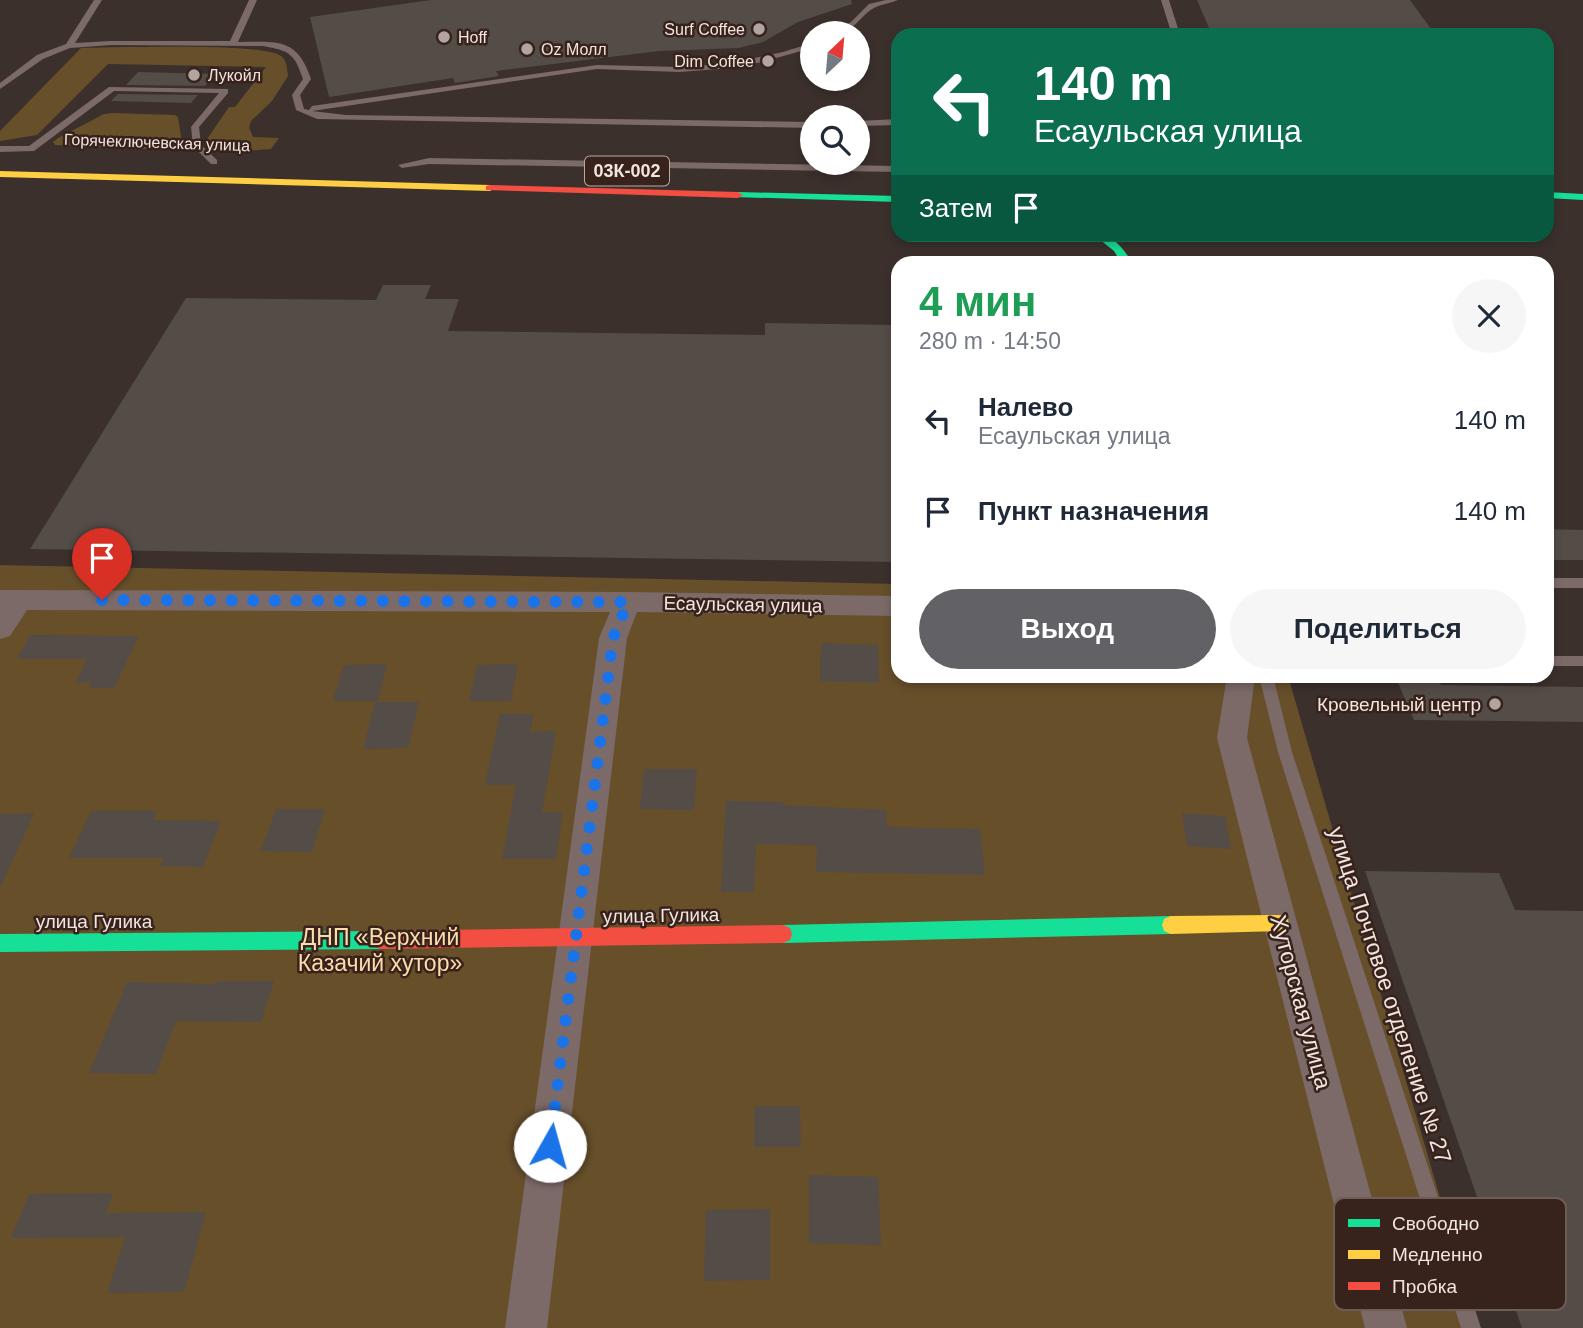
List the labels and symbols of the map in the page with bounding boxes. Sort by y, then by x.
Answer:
place label: Surf Coffee [664,21,745,38]
marker: Surf Coffee [751,21,767,37]
north arrow [800,21,870,91]
marker: Hoff [436,29,452,45]
place label: Hoff [458,29,488,46]
marker: Oz Молл [519,41,535,57]
place label: Oz Молл [541,41,607,58]
place label: Dim Coffee [674,53,754,70]
marker: Dim Coffee [760,53,776,69]
marker: Лукойл [186,67,202,83]
place label: Лукойл [208,67,261,84]
street label: Горячеключевская улица [64,131,250,154]
road number: 03К-002 [585,156,669,186]
pin [72,528,132,600]
street label: Есаульская улица [663,593,823,616]
place label: Кровельный центр [1317,694,1481,715]
marker: Кровельный центр [1487,696,1503,712]
street label: улица Почтовое отделение № 27 [1323,823,1457,1167]
street label: улица Гулика [603,904,720,927]
street label: улица Гулика [36,911,153,932]
street label: Хуторская улица [1265,912,1337,1092]
park label: ДНП «Верхний Казачий хутор» [298,924,462,976]
position arrow [513,1109,587,1183]
legend [1334,1198,1566,1310]
text: Свободно [1392,1213,1479,1234]
text: Медленно [1392,1244,1482,1265]
text: Пробка [1392,1276,1457,1297]

